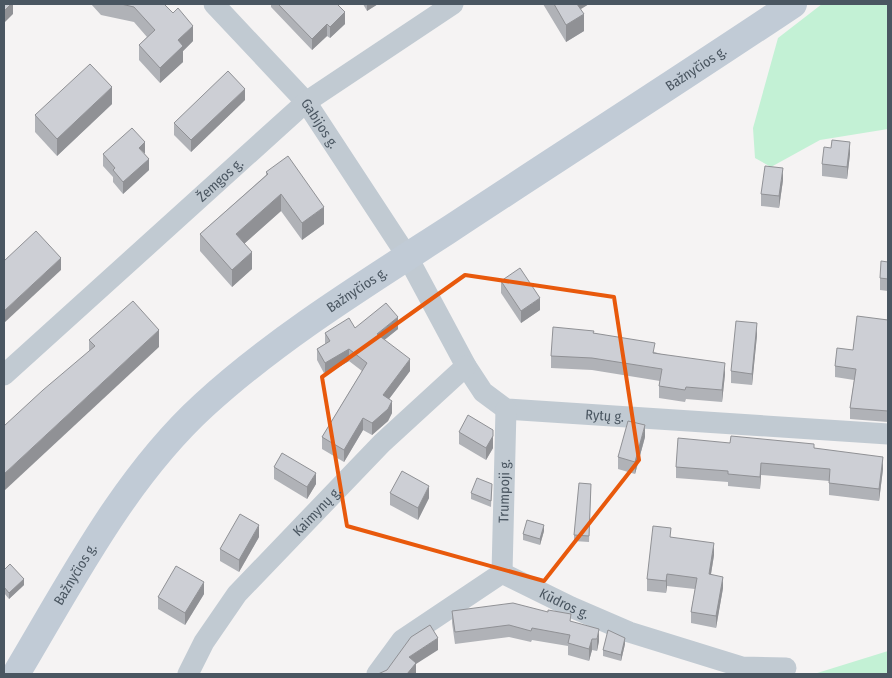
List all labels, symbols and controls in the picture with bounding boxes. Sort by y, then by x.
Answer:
street label: Bažnyčios g. [662,43,730,95]
street label: Gabijos g. [297,96,342,152]
street label: Žemgos g. [193,155,247,206]
street label: Bažnyčios g. [323,264,391,316]
street label: Rytų g. [585,406,625,426]
street label: Trumpoji g. [495,459,514,523]
street label: Kaimynų g. [289,483,345,540]
street label: Bažnyčios g. [50,540,101,608]
street label: Kūdros g. [537,585,592,623]

